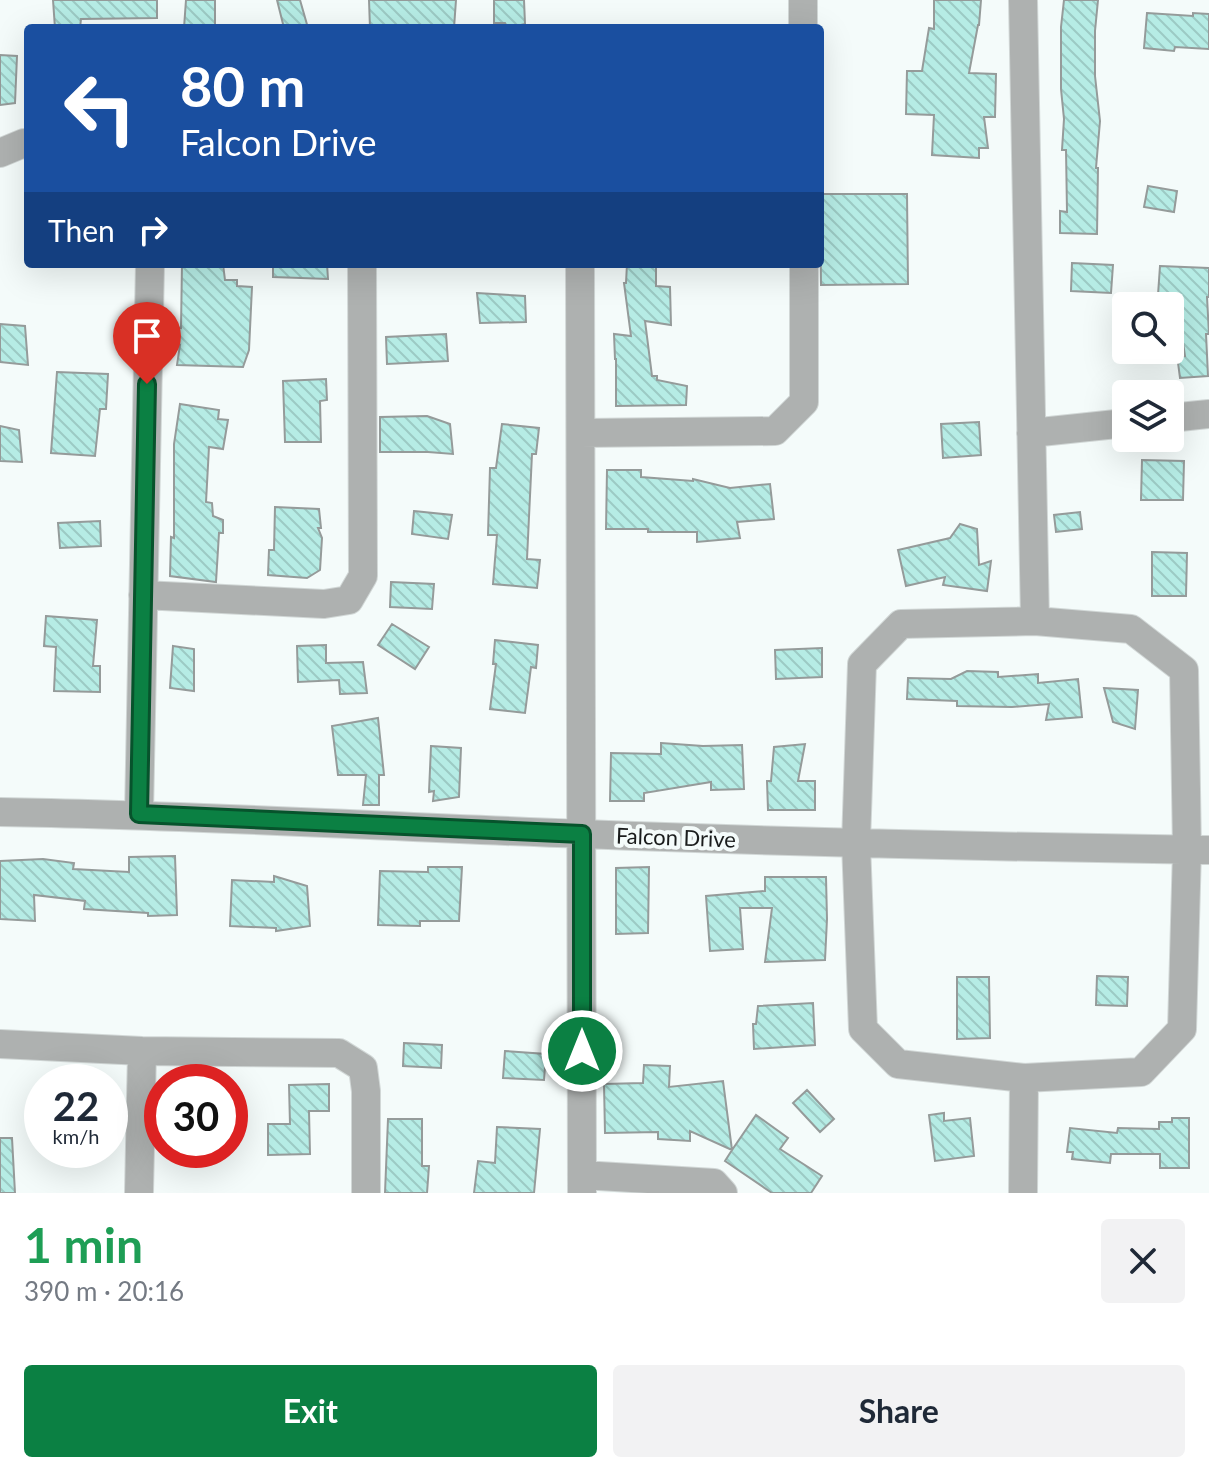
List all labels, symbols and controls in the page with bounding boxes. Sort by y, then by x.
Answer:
text: 80 m [180,52,305,119]
icon: left [48,56,152,160]
text: Falcon Drive [180,120,377,164]
icon: right [131,208,175,252]
text: Then [48,212,115,248]
map controls [1112,292,1184,452]
button: search [1112,292,1184,364]
pin [113,302,181,384]
icon: arrive [125,314,169,358]
button: layers [1112,380,1184,452]
street label: Falcon Drive [615,821,737,853]
position arrow [540,1009,624,1093]
speed limit sign: 30 [144,1064,248,1168]
text: 22 [53,1082,99,1130]
text: km/h [53,1124,99,1148]
text: 1 min [24,1216,143,1273]
button: close [1101,1219,1185,1303]
text: 390 m · 20:16 [24,1275,184,1307]
button: Exit [24,1365,597,1457]
button: Share [613,1365,1185,1457]

